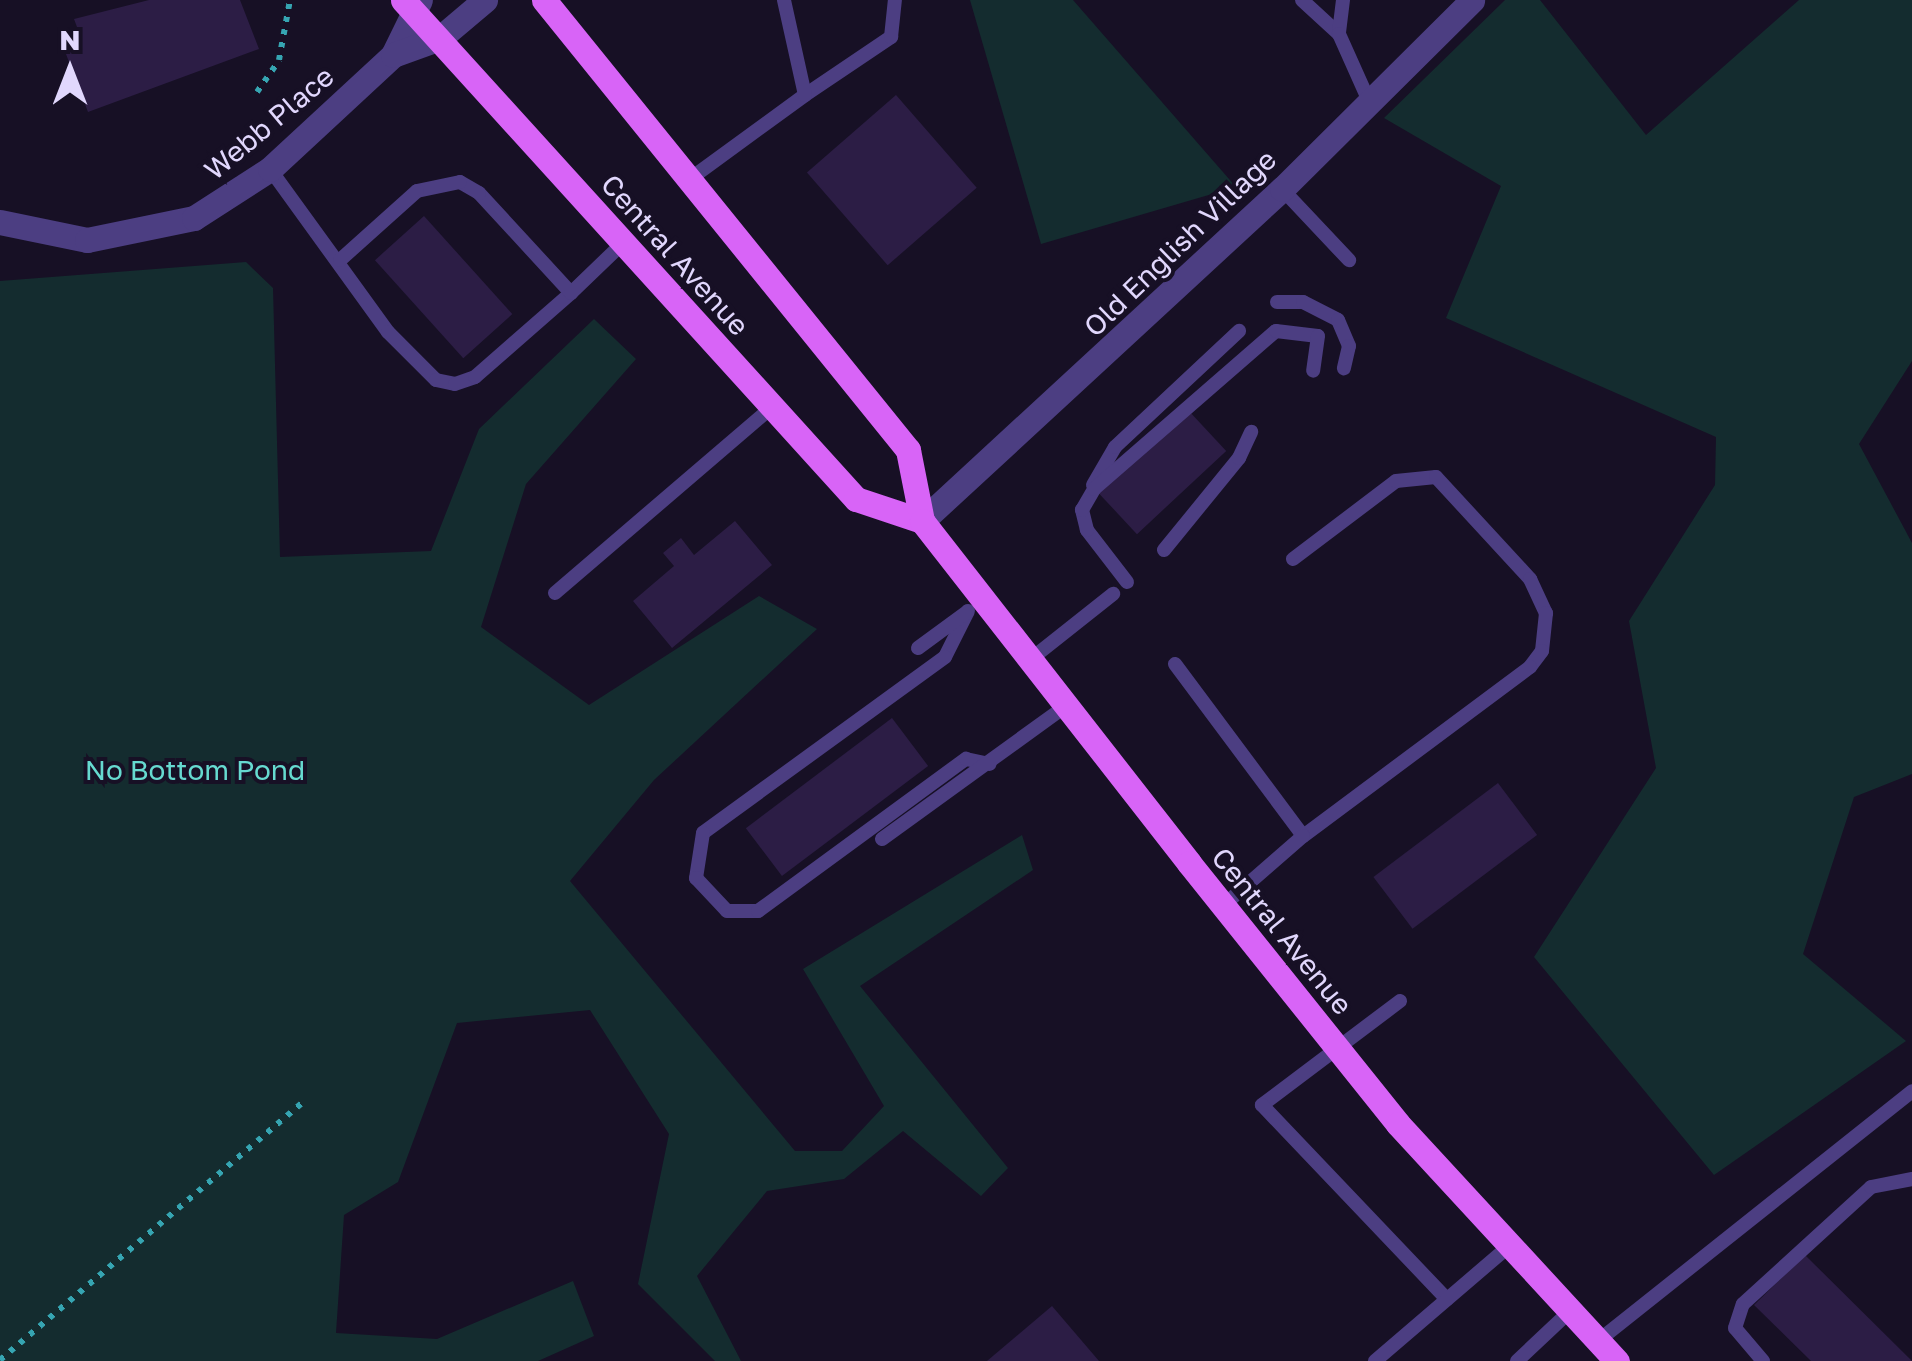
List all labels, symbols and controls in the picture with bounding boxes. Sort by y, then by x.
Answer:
north arrow [20,20,120,120]
text: N [59,23,81,56]
street label: Webb Place [198,59,340,187]
street label: Old English Village [1077,143,1283,343]
street label: Central Avenue [594,168,756,342]
park label: No Bottom Pond [85,753,305,787]
street label: Central Avenue [1205,841,1359,1021]

